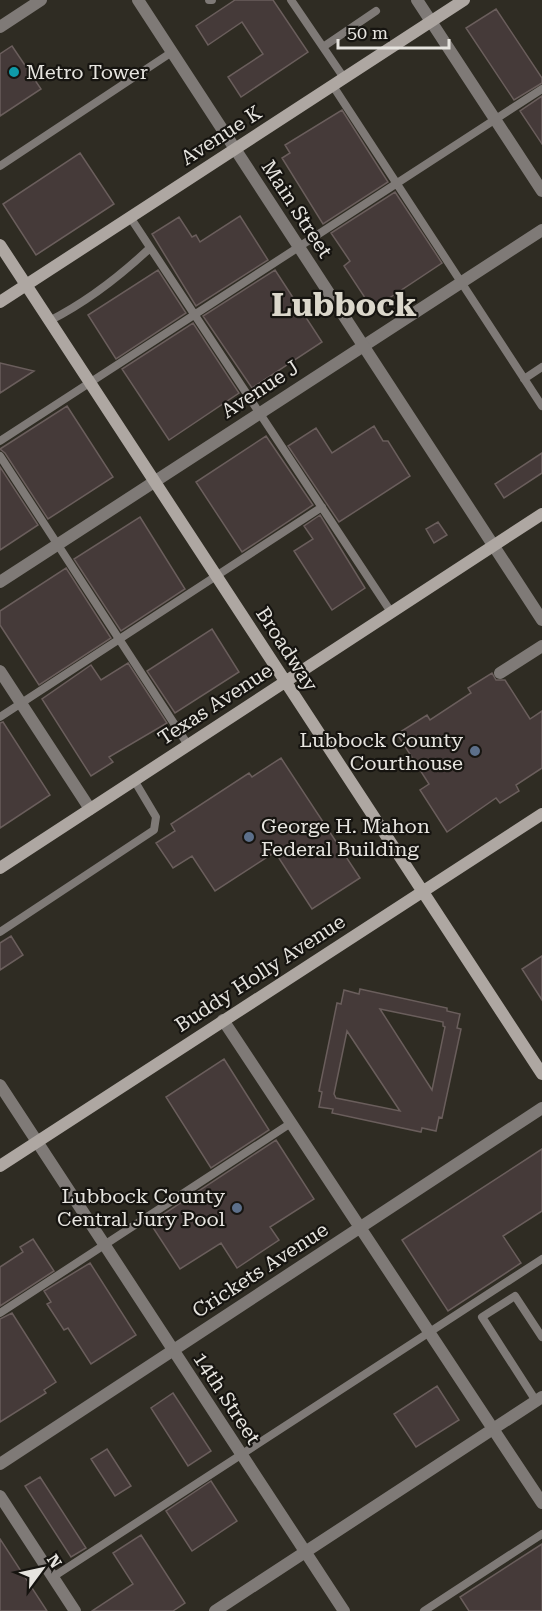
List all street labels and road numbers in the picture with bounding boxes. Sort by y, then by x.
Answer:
street label: Avenue K [176,100,266,170]
street label: Main Street [257,156,338,263]
street label: Avenue J [217,355,303,423]
street label: Broadway [251,602,323,696]
street label: Texas Avenue [153,658,277,750]
street label: Buddy Holly Avenue [170,909,350,1037]
street label: Crickets Avenue [188,1217,332,1323]
street label: 14th Street [188,1347,266,1449]

